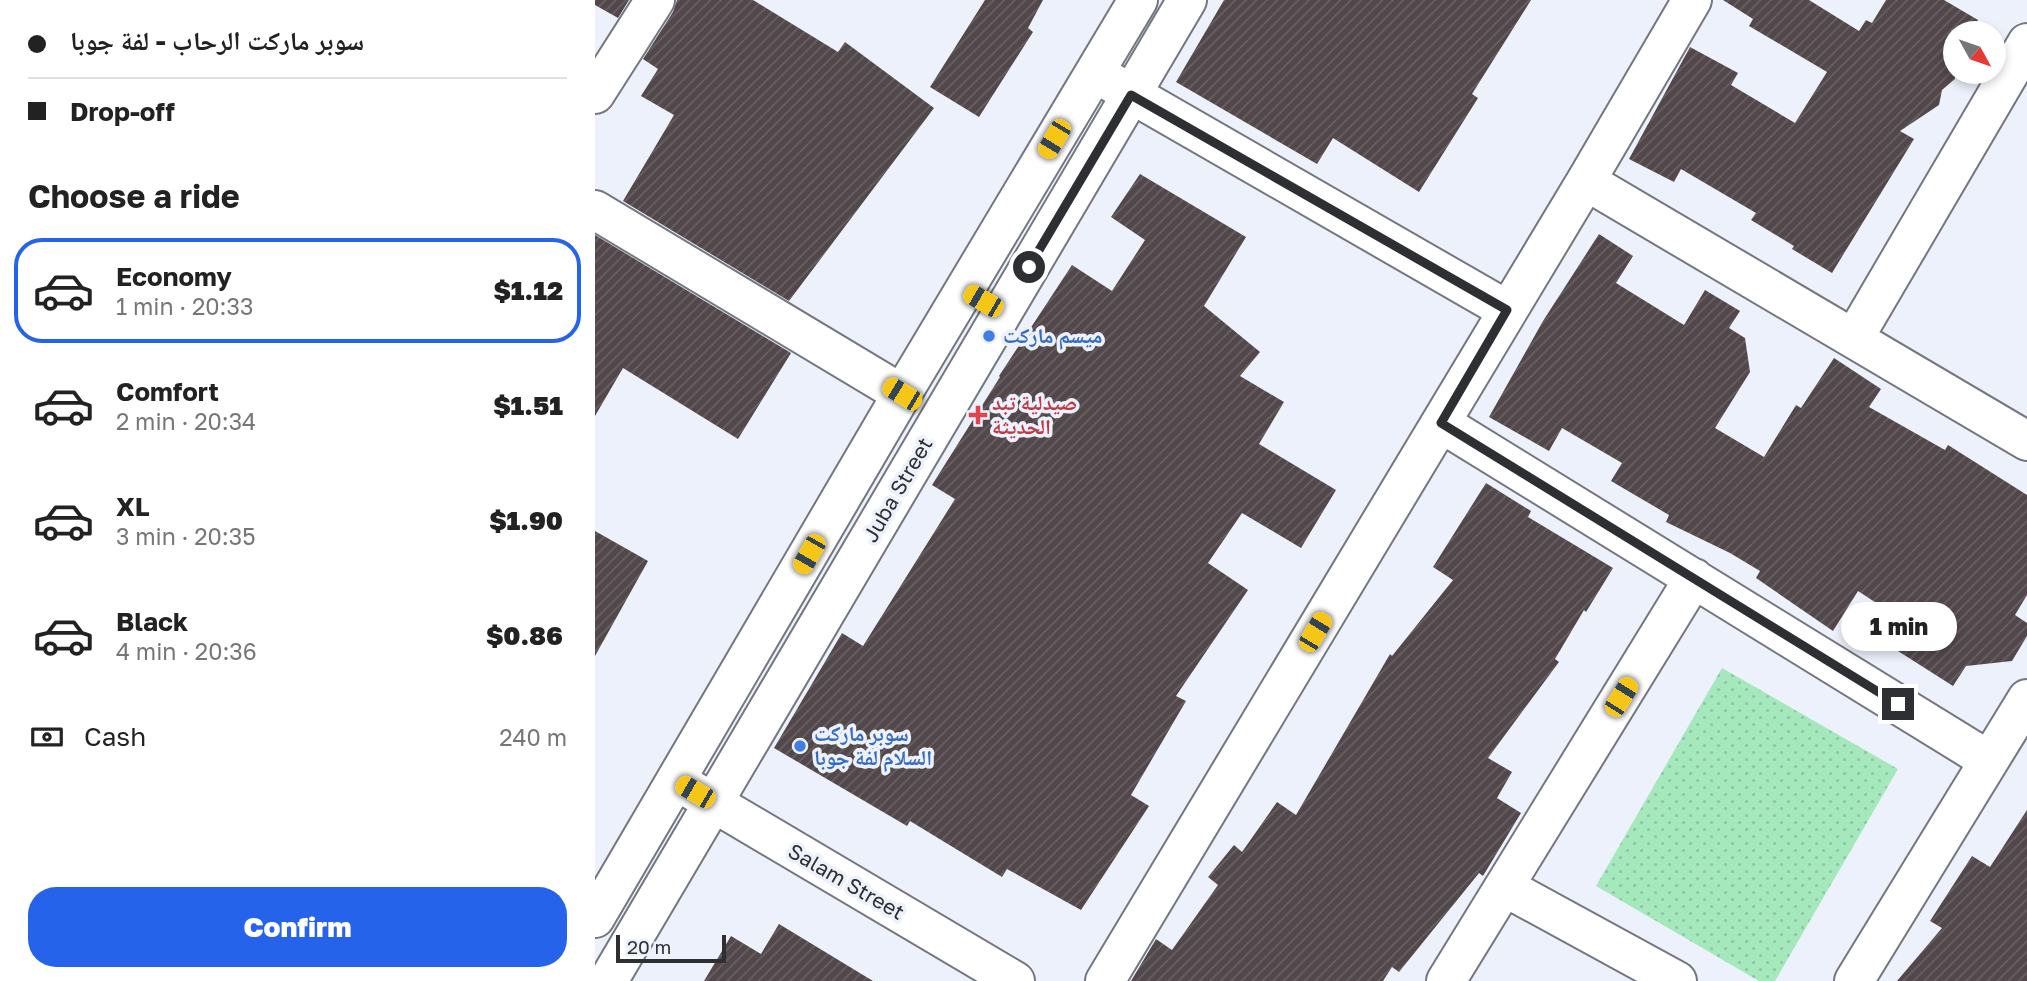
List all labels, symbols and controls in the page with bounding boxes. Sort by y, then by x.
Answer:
north arrow [1943,21,2005,84]
map controls [1943,21,2006,84]
text: سوبر ماركت الرحاب - لفة جوبا [70,25,364,56]
text: Drop-off [70,96,175,127]
car [1035,116,1074,162]
text: Choose a ride [28,177,240,215]
route start [1013,251,1045,283]
icon: car [32,259,95,322]
text: Economy [116,261,232,292]
text: $1.12 [493,275,563,306]
car [960,281,1007,321]
text: 1 min · 20:33 [116,292,253,320]
place label: ميسم ماركت [1003,322,1102,350]
marker: ميسم ماركت [981,328,997,344]
icon: car [32,374,95,437]
car [879,374,926,414]
text: Comfort [116,376,219,407]
place label: صيدلية تبد الحديثة [992,389,1077,439]
text: $1.51 [493,390,563,421]
text: 2 min · 20:34 [116,407,256,435]
marker: صيدلية تبد الحديثة [970,407,986,423]
street label: Juba Street [857,433,938,546]
icon: car [32,489,95,552]
text: XL [116,491,150,522]
text: $1.90 [489,505,563,536]
text: 3 min · 20:35 [116,522,256,550]
car [790,531,829,577]
callout: 1 min [1840,602,1956,652]
icon: car [32,604,95,667]
text: Black [116,606,188,637]
car [1296,609,1335,655]
text: 1 min [1870,612,1928,640]
text: $0.86 [486,620,563,651]
text: 4 min · 20:36 [116,637,257,665]
car [1601,674,1642,720]
route end [1882,688,1914,720]
icon: cash [28,718,66,756]
place label: سوبر ماركت السلام لفة جوبا [814,720,932,772]
text: Cash [84,721,146,752]
text: 240 m [499,723,567,751]
marker: سوبر ماركت السلام لفة جوبا [792,738,808,754]
car [672,772,719,812]
street label: Salam Street [784,837,909,925]
button: Confirm [28,887,567,967]
scale bar [616,932,726,964]
text: 20 m [627,935,671,958]

